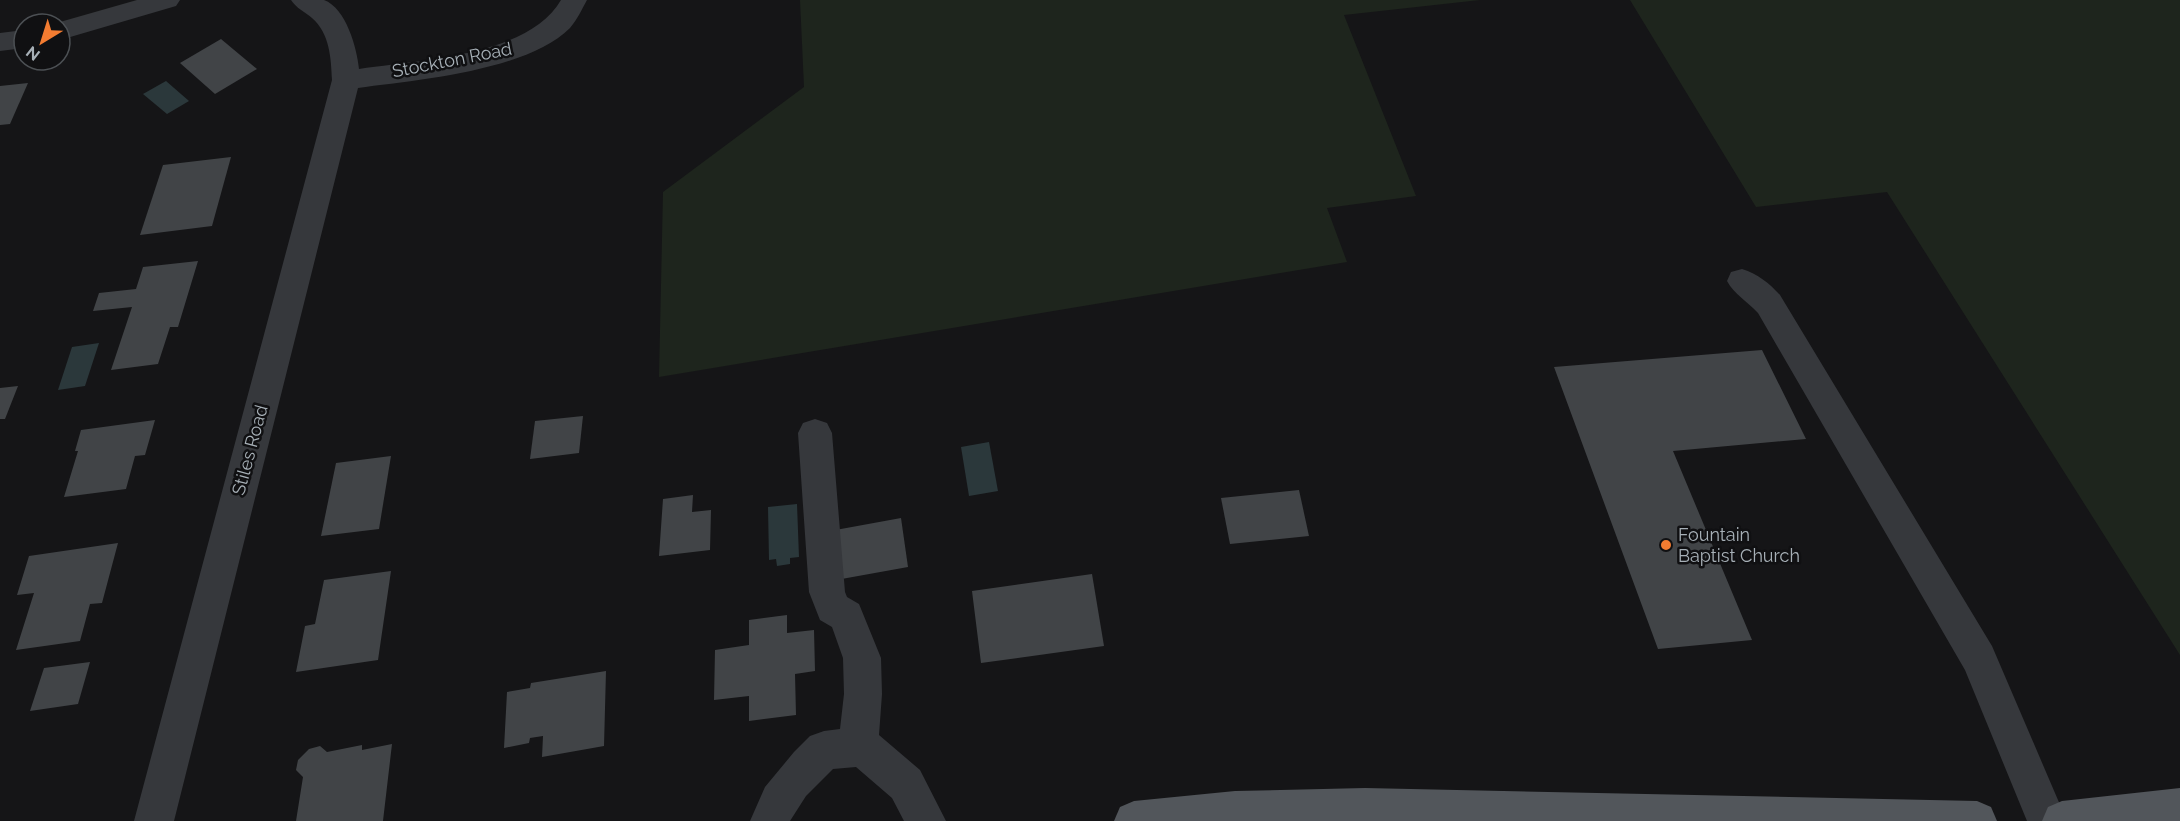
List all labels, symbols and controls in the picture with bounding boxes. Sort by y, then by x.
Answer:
north arrow [12,12,72,72]
street label: Stockton Road [390,38,514,81]
text: N [22,42,44,65]
street label: Stiles Road [227,402,272,497]
place label: Fountain Baptist Church [1678,524,1800,566]
marker: Fountain Baptist Church [1659,538,1673,552]

